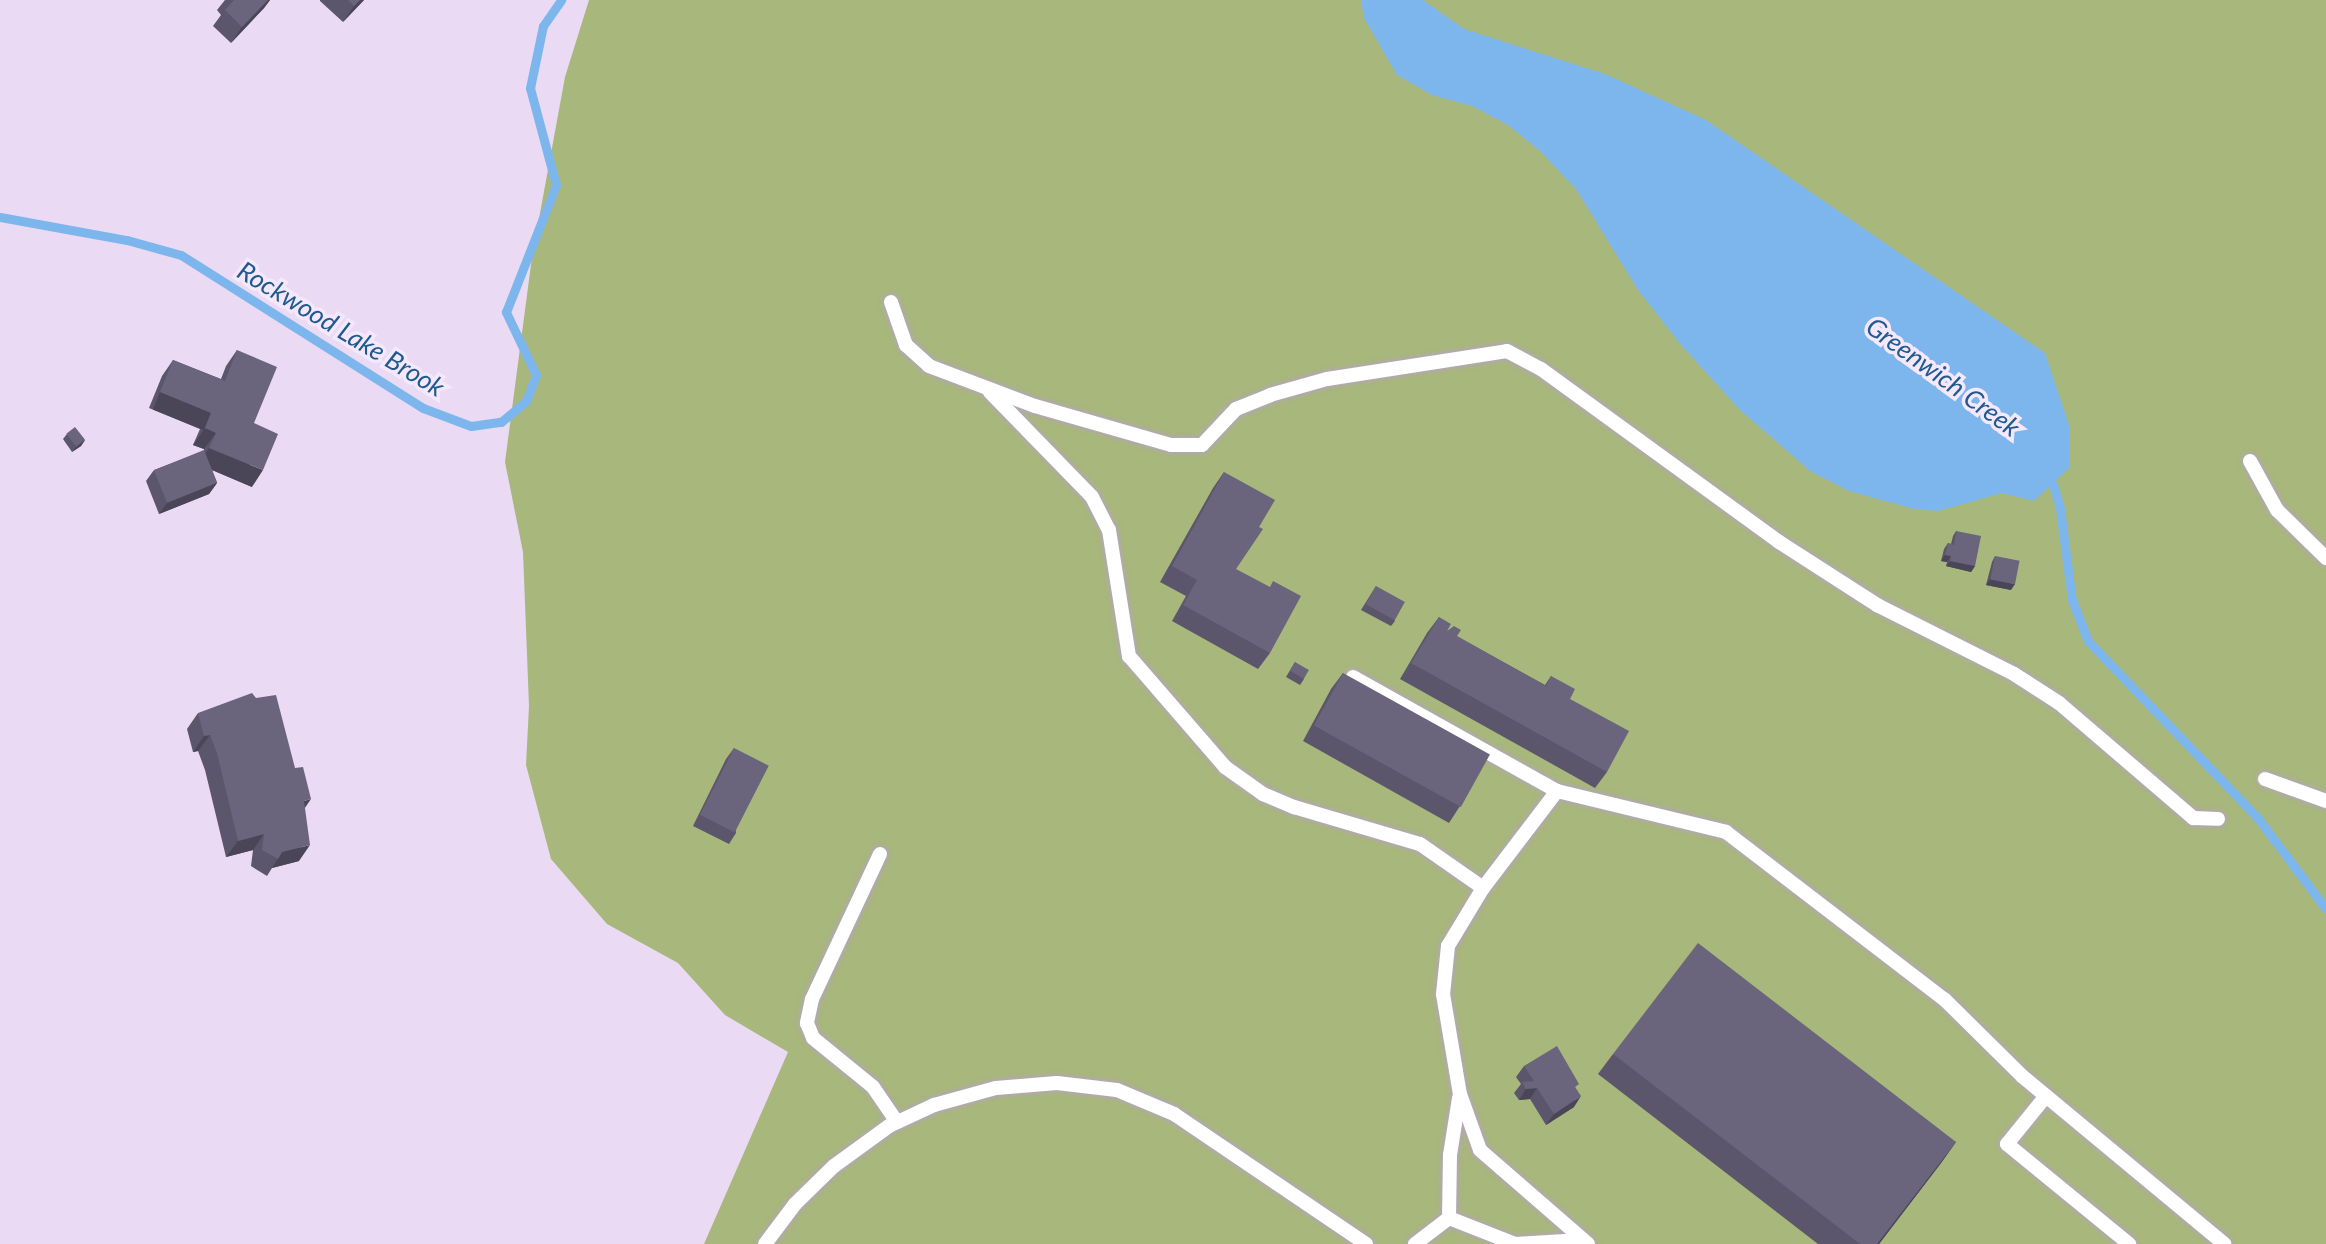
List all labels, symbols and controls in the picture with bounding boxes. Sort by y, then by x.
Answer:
water label: Rockwood Lake Brook [232,255,450,403]
water label: Greenwich Creek [1860,311,2026,443]

